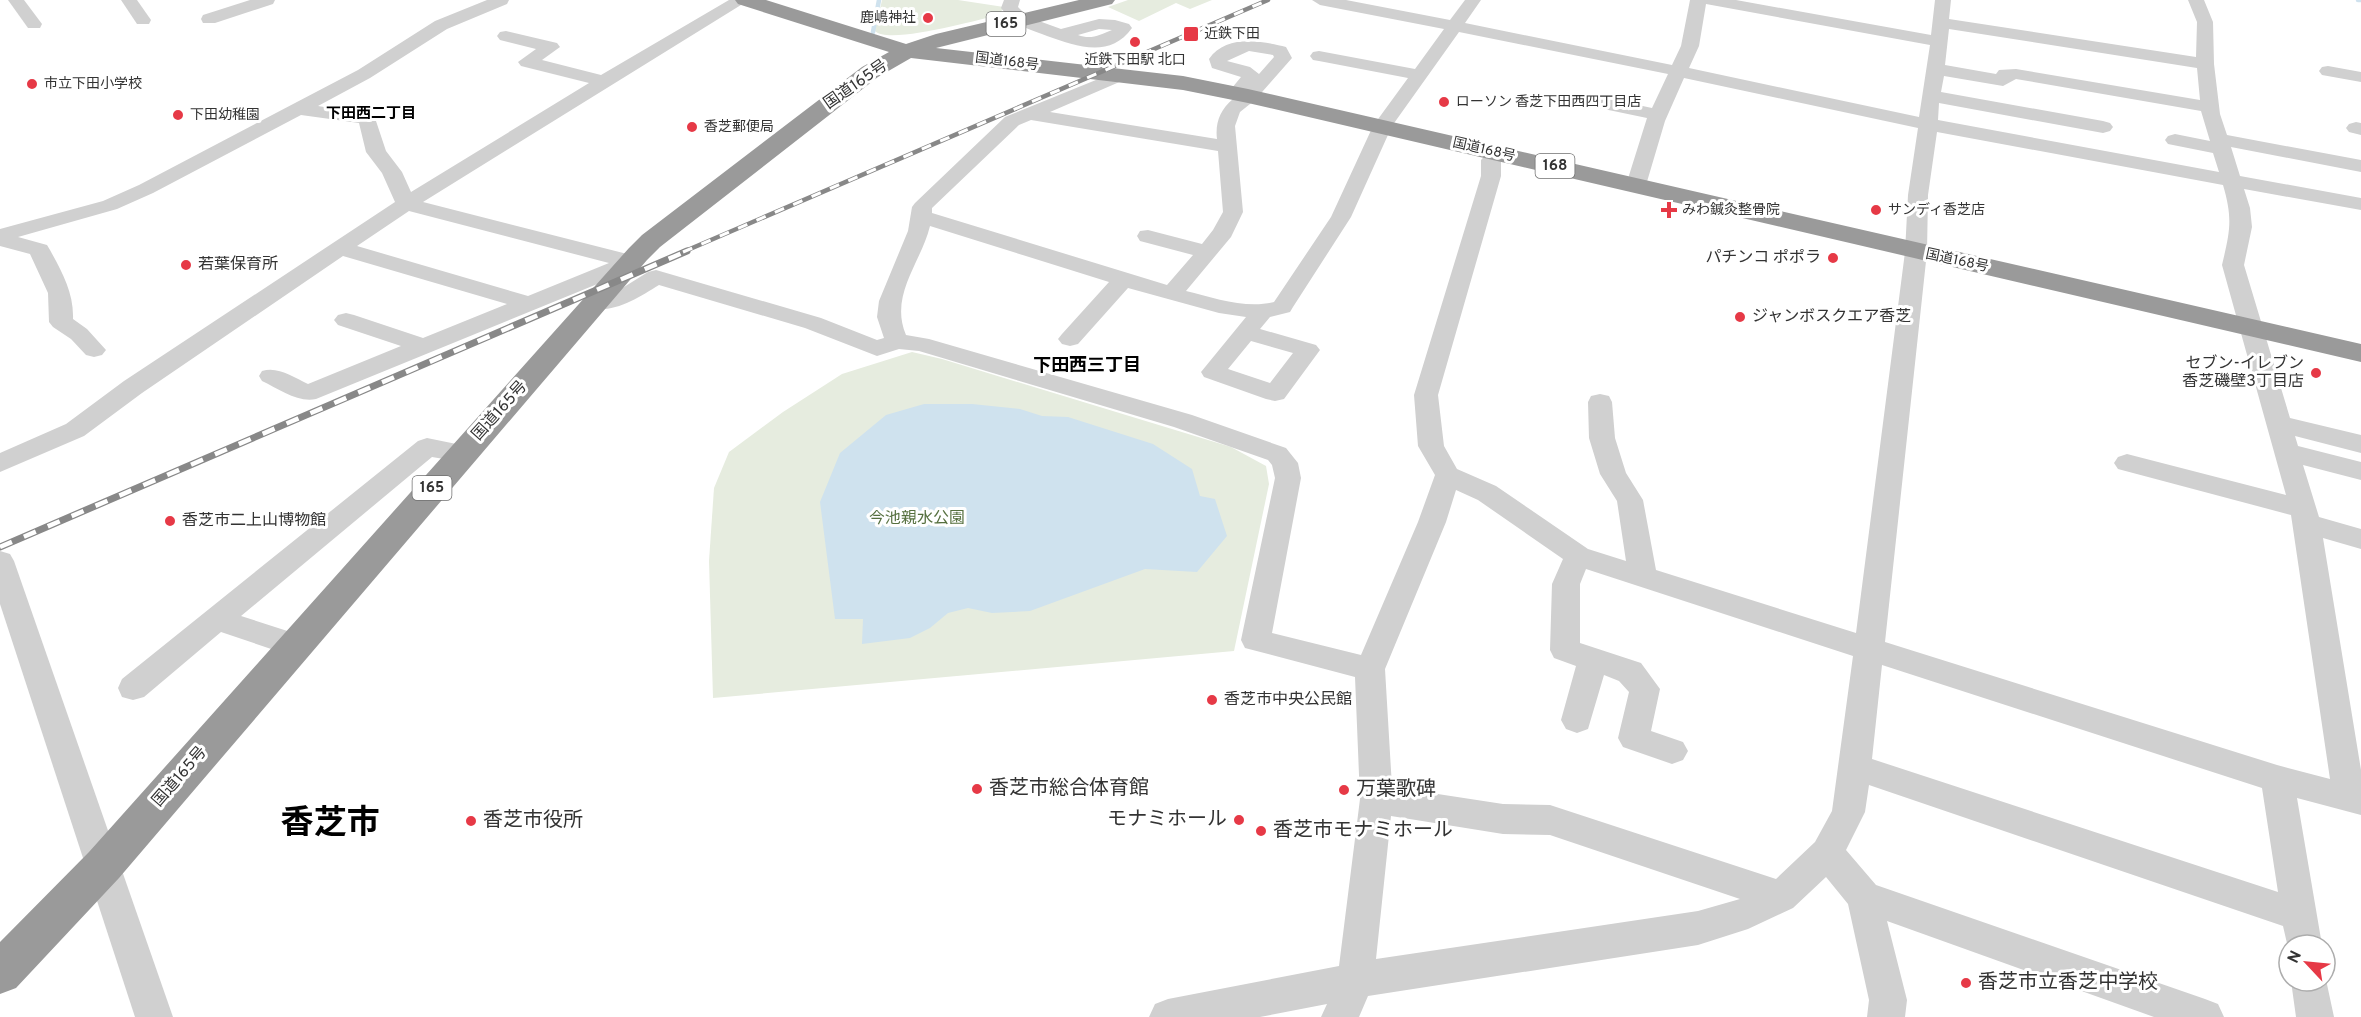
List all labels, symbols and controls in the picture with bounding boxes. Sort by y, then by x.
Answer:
place label: 鹿嶋神社 [860,9,916,27]
marker: 鹿嶋神社 [921,11,935,25]
road number: 165 [986,12,1026,36]
marker: 近鉄下田 [1182,25,1200,43]
place label: 近鉄下田 [1204,26,1260,43]
marker: 近鉄下田駅 北口 [1128,35,1142,49]
street label: 国道168号 [974,50,1040,74]
place label: 近鉄下田駅 北口 [1084,51,1186,69]
street label: 国道165号 [820,56,892,114]
place label: 市立下田小学校 [44,76,142,93]
marker: 市立下田小学校 [25,77,39,91]
place label: ローソン 香芝下田西四丁目店 [1456,94,1641,111]
marker: ローソン 香芝下田西四丁目店 [1437,95,1451,109]
district label: 下田西二丁目 [326,105,416,124]
place label: 下田幼稚園 [190,107,260,124]
marker: 下田幼稚園 [171,108,185,122]
place label: 香芝郵便局 [704,119,774,136]
marker: 香芝郵便局 [685,120,699,134]
street label: 国道168号 [1451,135,1517,165]
road number: 168 [1536,154,1574,178]
marker: みわ鍼灸整骨院 [1660,201,1678,219]
place label: みわ鍼灸整骨院 [1682,202,1780,219]
place label: サンディ香芝店 [1888,202,1985,219]
marker: サンディ香芝店 [1869,203,1883,217]
street label: 国道168号 [1924,246,1990,276]
place label: パチンコ ポポラ [1705,248,1821,268]
marker: パチンコ ポポラ [1826,251,1840,265]
place label: 若葉保育所 [198,255,278,275]
marker: 若葉保育所 [179,258,193,272]
place label: ジャンボスクエア香芝 [1752,307,1911,327]
marker: ジャンボスクエア香芝 [1733,310,1747,324]
place label: セブン-イレブン 香芝磯壁3丁目店 [2182,354,2304,392]
district label: 下田西三丁目 [1033,355,1141,378]
marker: セブン-イレブン 香芝磯壁3丁目店 [2309,366,2323,380]
street label: 国道165号 [468,377,532,445]
road number: 165 [412,476,452,500]
park label: 今池親水公園 [869,509,965,529]
place label: 香芝市二上山博物館 [182,511,326,531]
marker: 香芝市二上山博物館 [163,514,177,528]
place label: 香芝市中央公民館 [1224,690,1352,710]
marker: 香芝市中央公民館 [1205,693,1219,707]
street label: 国道165号 [148,743,212,811]
place label: 香芝市総合体育館 [989,776,1149,802]
place label: 万葉歌碑 [1356,777,1436,803]
marker: 香芝市総合体育館 [970,782,984,796]
marker: 万葉歌碑 [1337,783,1351,797]
district label: 香芝市 [281,804,380,846]
place label: モナミホール [1107,807,1227,833]
place label: 香芝市役所 [483,808,583,834]
marker: モナミホール [1232,813,1246,827]
marker: 香芝市役所 [464,814,478,828]
place label: 香芝市モナミホール [1273,818,1453,844]
marker: 香芝市モナミホール [1254,824,1268,838]
north arrow [2277,933,2337,993]
text: N [2284,948,2307,967]
place label: 香芝市立香芝中学校 [1978,970,2158,996]
marker: 香芝市立香芝中学校 [1959,976,1973,990]

